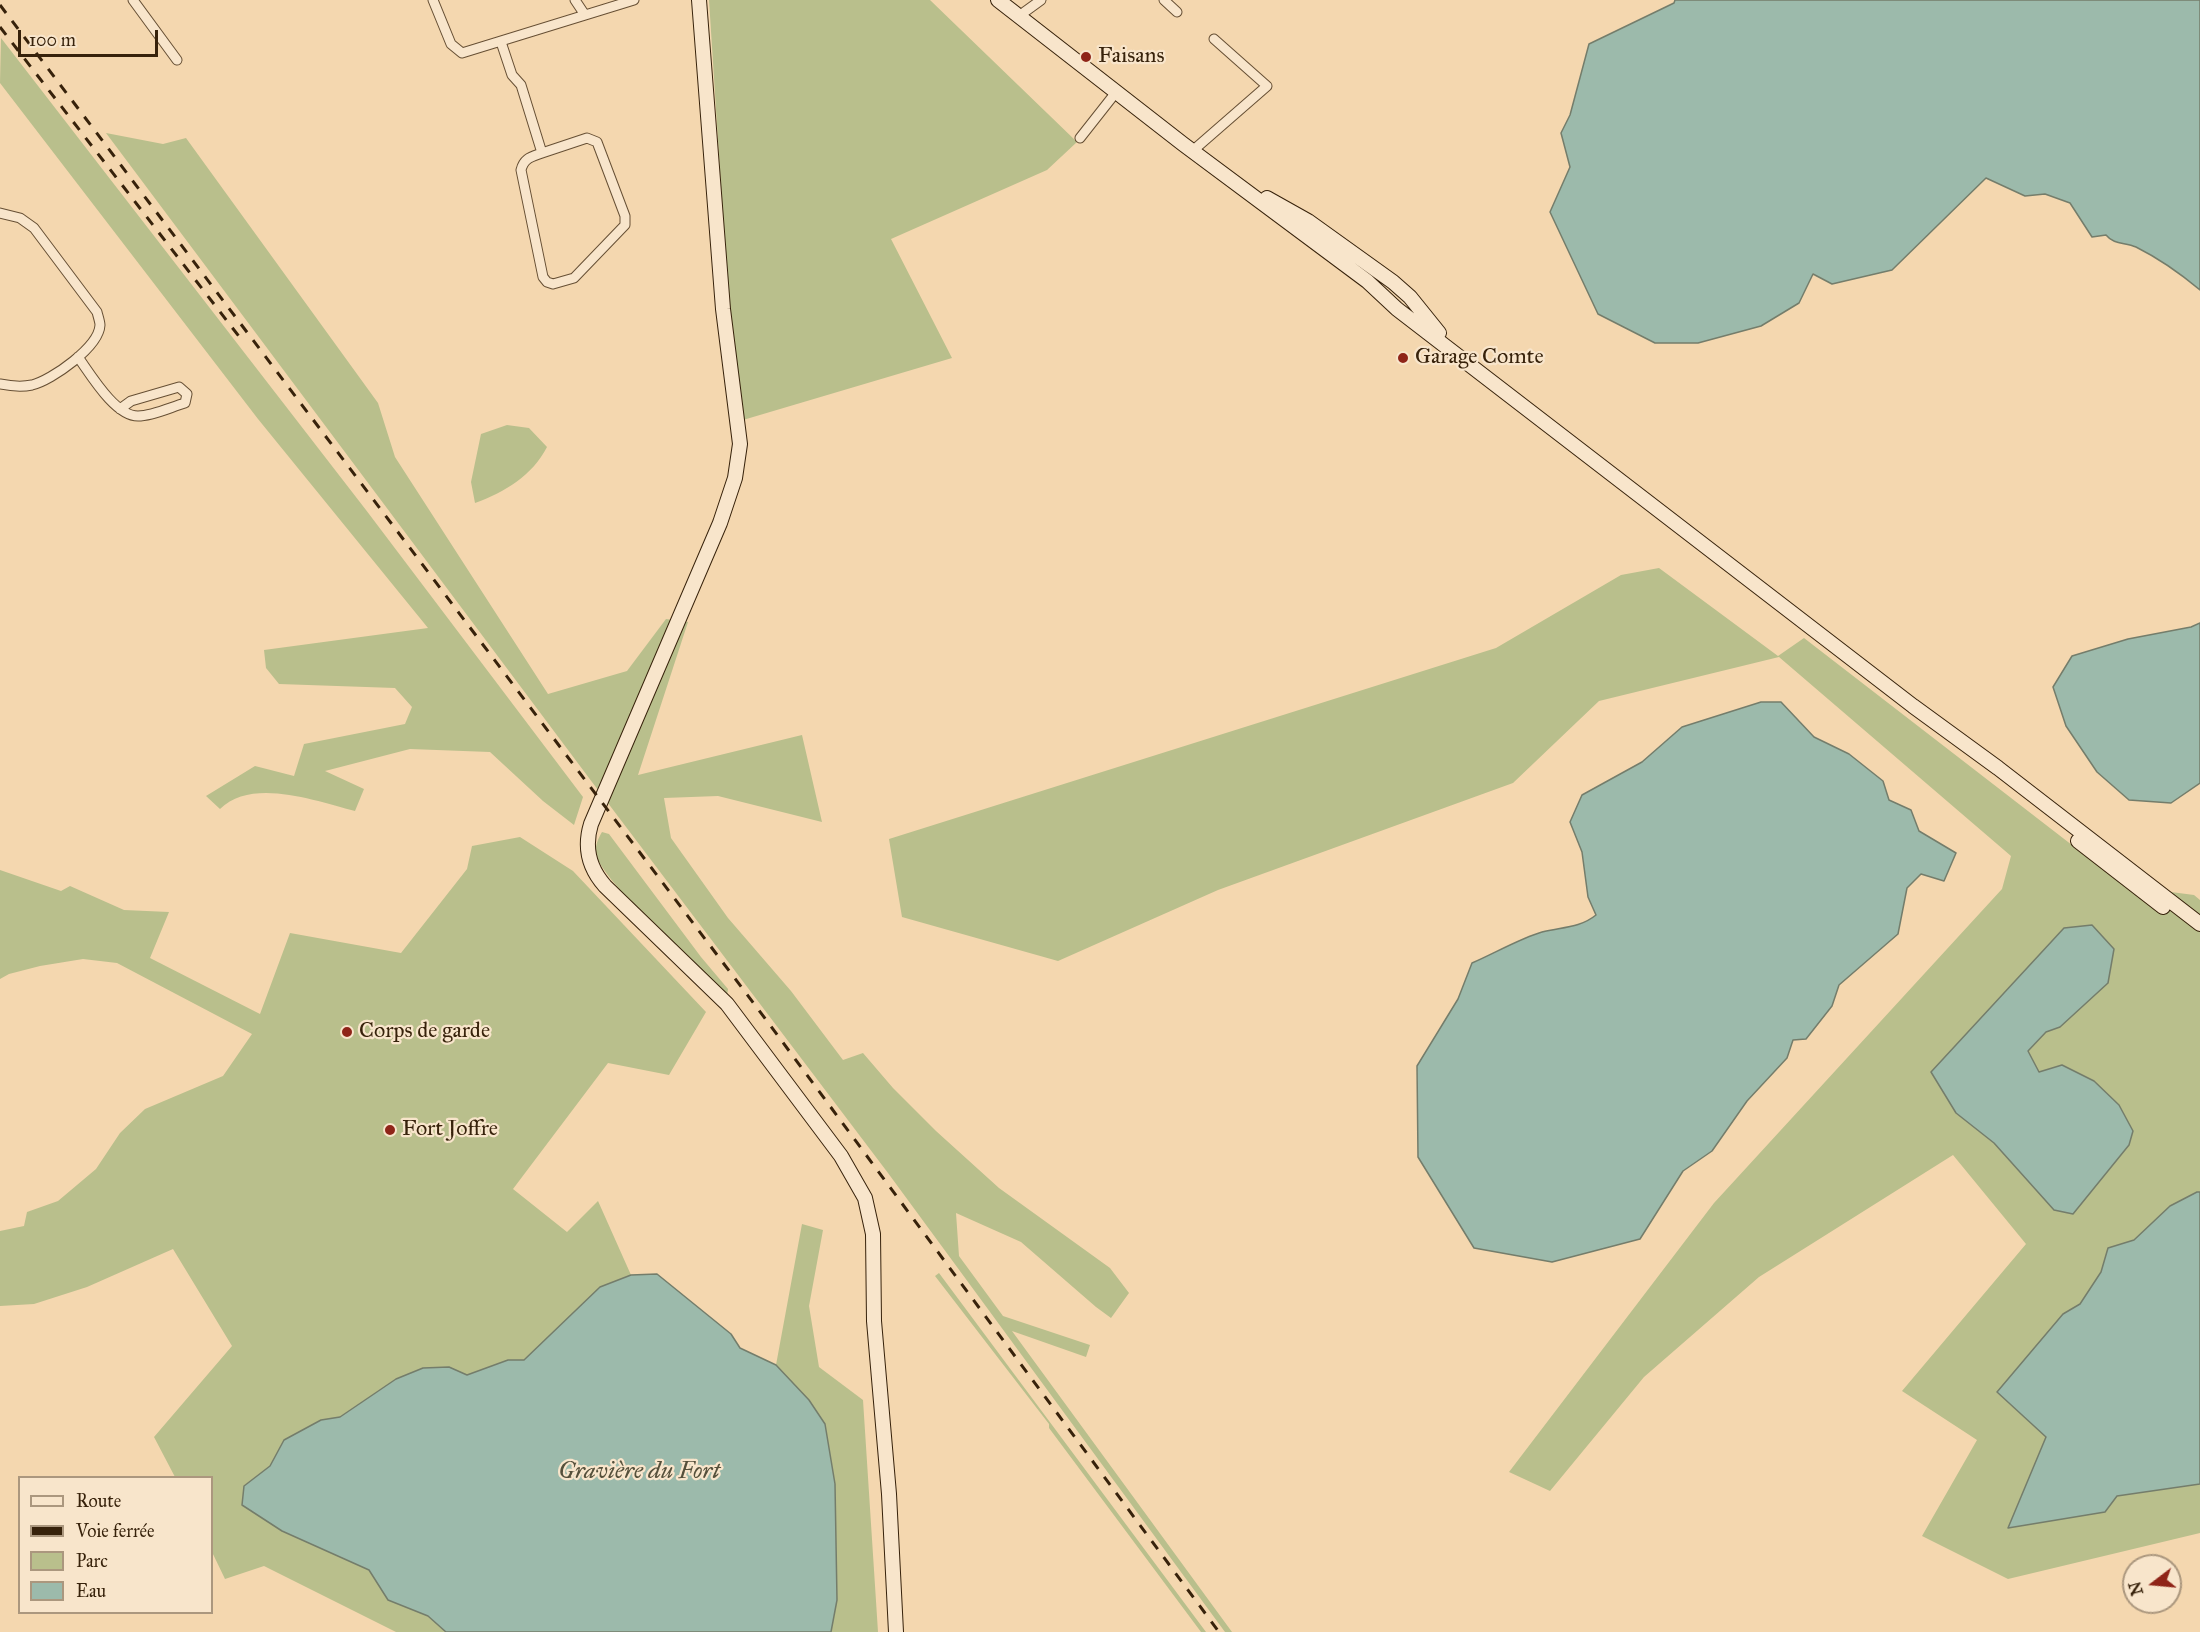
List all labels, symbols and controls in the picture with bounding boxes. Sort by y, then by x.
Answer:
scale bar [21,18,160,56]
text: 100 m [29,29,76,51]
place label: Faisans [1098,44,1164,70]
marker: Faisans [1079,50,1093,64]
place label: Garage Comte [1415,345,1544,371]
marker: Garage Comte [1396,351,1410,365]
place label: Corps de garde [359,1019,490,1045]
marker: Corps de garde [340,1025,354,1039]
place label: Fort Joffre [402,1117,498,1143]
marker: Fort Joffre [383,1123,397,1137]
water label: Gravière du Fort [558,1458,720,1486]
legend [18,1476,213,1614]
text: Route [76,1490,121,1512]
text: Voie ferrée [76,1520,155,1542]
text: Parc [76,1550,108,1572]
north arrow [2122,1554,2182,1614]
text: N [2125,1579,2147,1598]
text: Eau [76,1580,106,1602]

